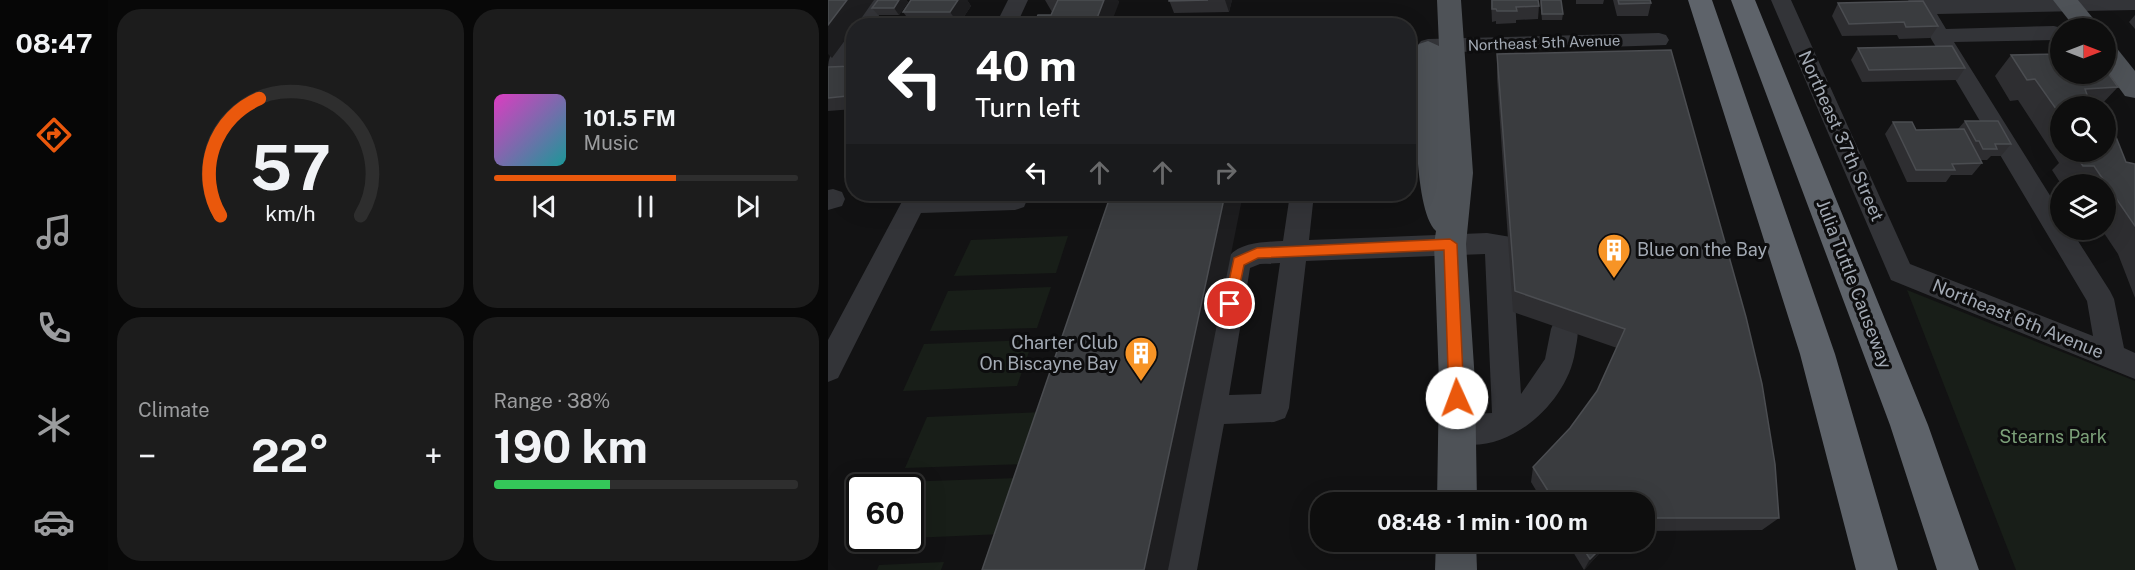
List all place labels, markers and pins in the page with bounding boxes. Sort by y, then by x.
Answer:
building icon: Blue on the Bay [1596,232,1632,279]
place label: Blue on the Bay [1637,239,1767,260]
pin [1204,278,1255,329]
place label: Charter Club On Biscayne Bay [979,332,1118,374]
building icon: Charter Club On Biscayne Bay [1123,335,1159,382]

